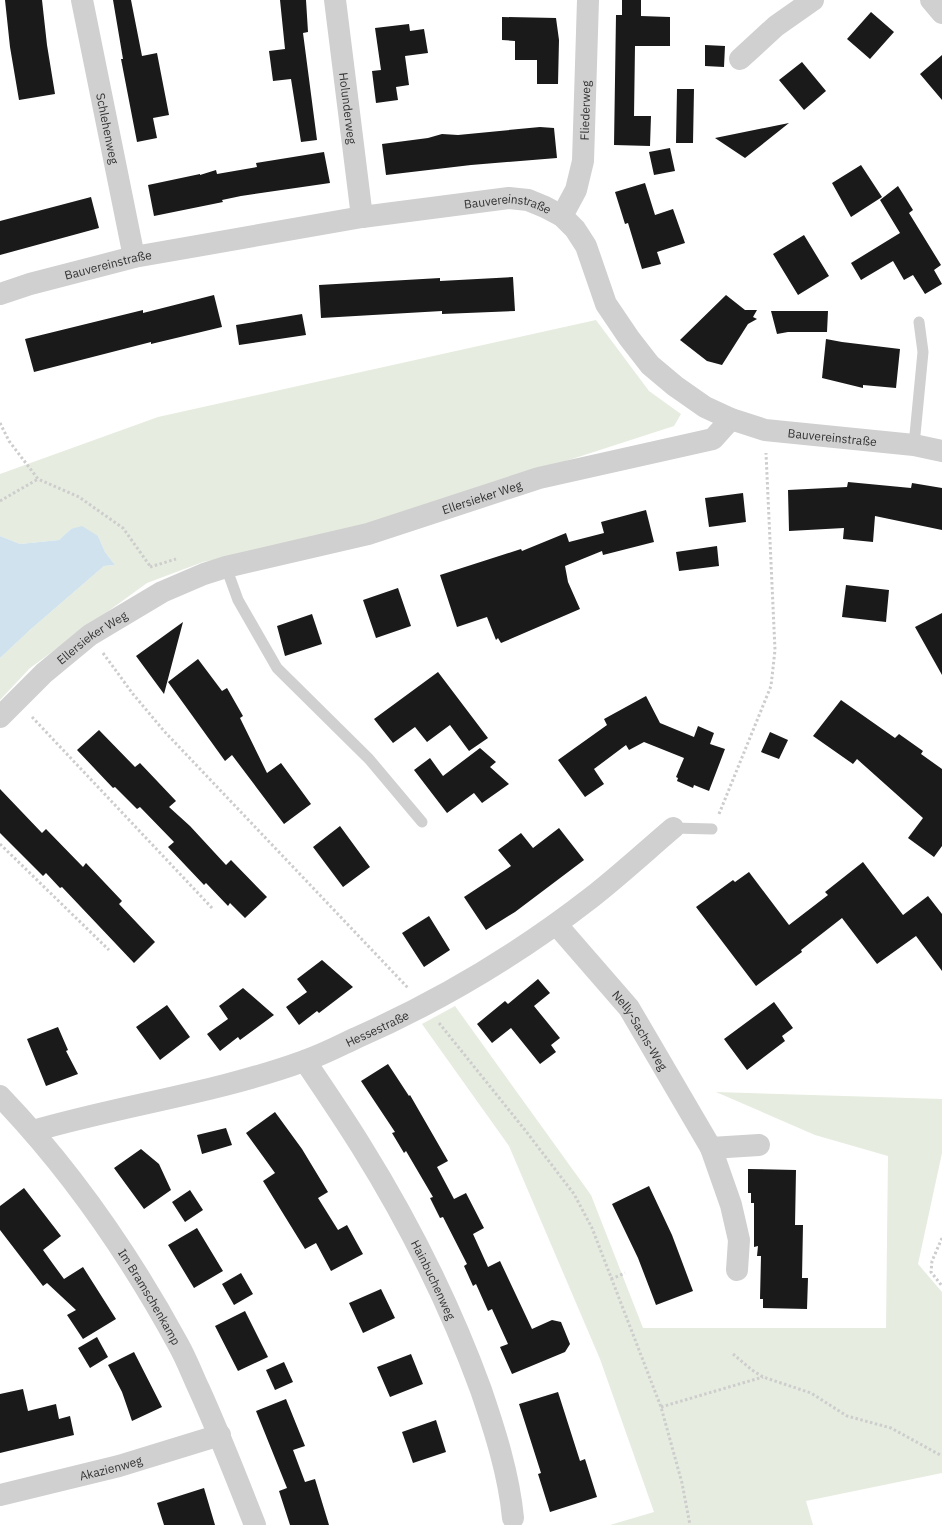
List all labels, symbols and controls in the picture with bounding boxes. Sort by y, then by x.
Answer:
street label: Holunderweg [337,71,360,146]
street label: Fliederweg [576,80,593,140]
street label: Schlehenweg [93,92,123,166]
street label: Bauvereinstraße [463,190,555,217]
street label: Bauvereinstraße [63,247,153,282]
street label: Bauvereinstraße [787,425,878,449]
street label: Ellersieker Weg [440,476,524,517]
street label: Ellersieker Weg [53,607,130,667]
street label: Nelly-Sachs-Weg [609,987,672,1073]
street label: Hessestraße [343,1007,411,1050]
street label: Hainbuchenweg [408,1237,460,1322]
street label: Im Bramschenkamp [115,1246,184,1347]
street label: Akazienweg [78,1452,145,1483]

